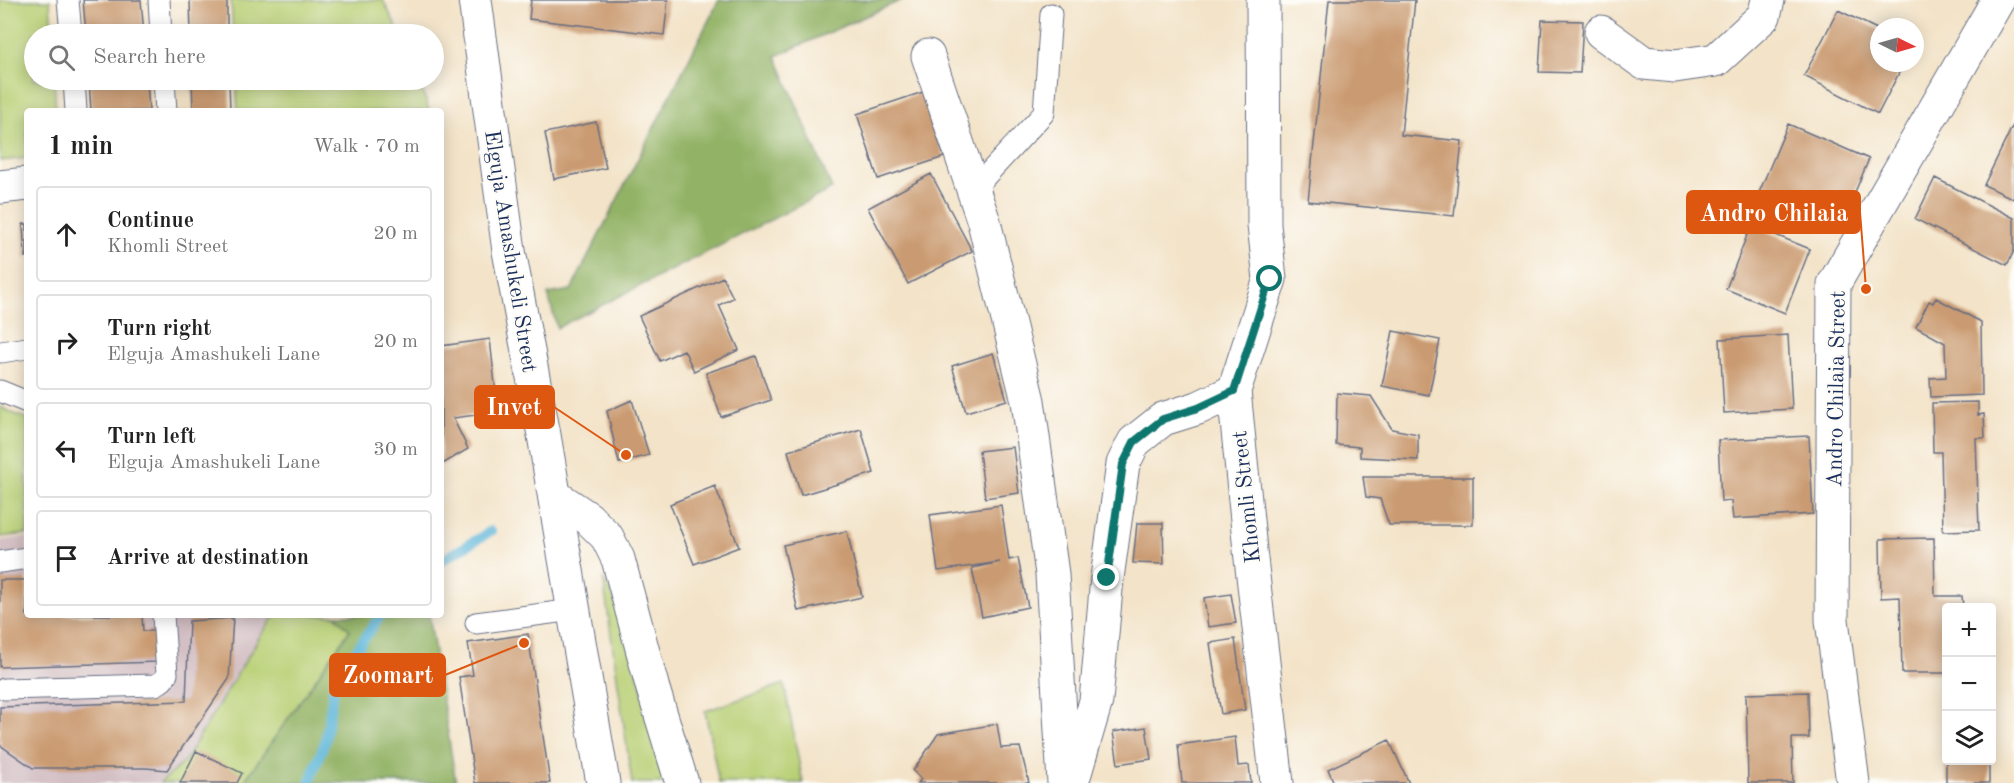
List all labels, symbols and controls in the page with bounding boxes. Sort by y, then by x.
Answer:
north arrow [1870,18,1924,72]
search box [24,24,444,90]
icon: search [45,41,78,74]
text: Search here [93,46,206,68]
street label: Elguja Amashukeli Street [480,129,540,374]
text: 1 min [48,134,113,160]
text: Walk · 70 m [313,137,420,157]
callout: Andro Chilaia [1687,191,1860,233]
text: Andro Chilaia [1700,203,1848,227]
text: Continue [107,210,194,232]
icon: ahead [50,218,83,251]
text: 20 m [373,224,418,244]
text: Khomli Street [107,237,228,257]
route start [1256,265,1282,291]
street label: Andro Chilaia Street [1824,290,1850,488]
text: Turn right [107,318,211,340]
icon: right [50,326,83,359]
text: 20 m [373,332,418,352]
text: Elguja Amashukeli Lane [107,345,320,365]
callout: Invet [475,386,554,428]
text: Invet [486,397,542,421]
text: Turn left [107,426,196,448]
street label: Khomli Street [1229,429,1265,564]
icon: left [50,434,83,467]
text: 30 m [373,440,418,460]
text: Elguja Amashukeli Lane [107,453,320,473]
icon: arrive [50,542,83,575]
text: Arrive at destination [107,547,309,569]
route end [1093,564,1119,590]
map controls [1942,603,1996,765]
button: + [1942,603,1996,657]
callout: Zoomart [330,654,445,696]
button: − [1942,657,1996,711]
text: Zoomart [343,665,433,689]
button: layers [1942,711,1996,765]

